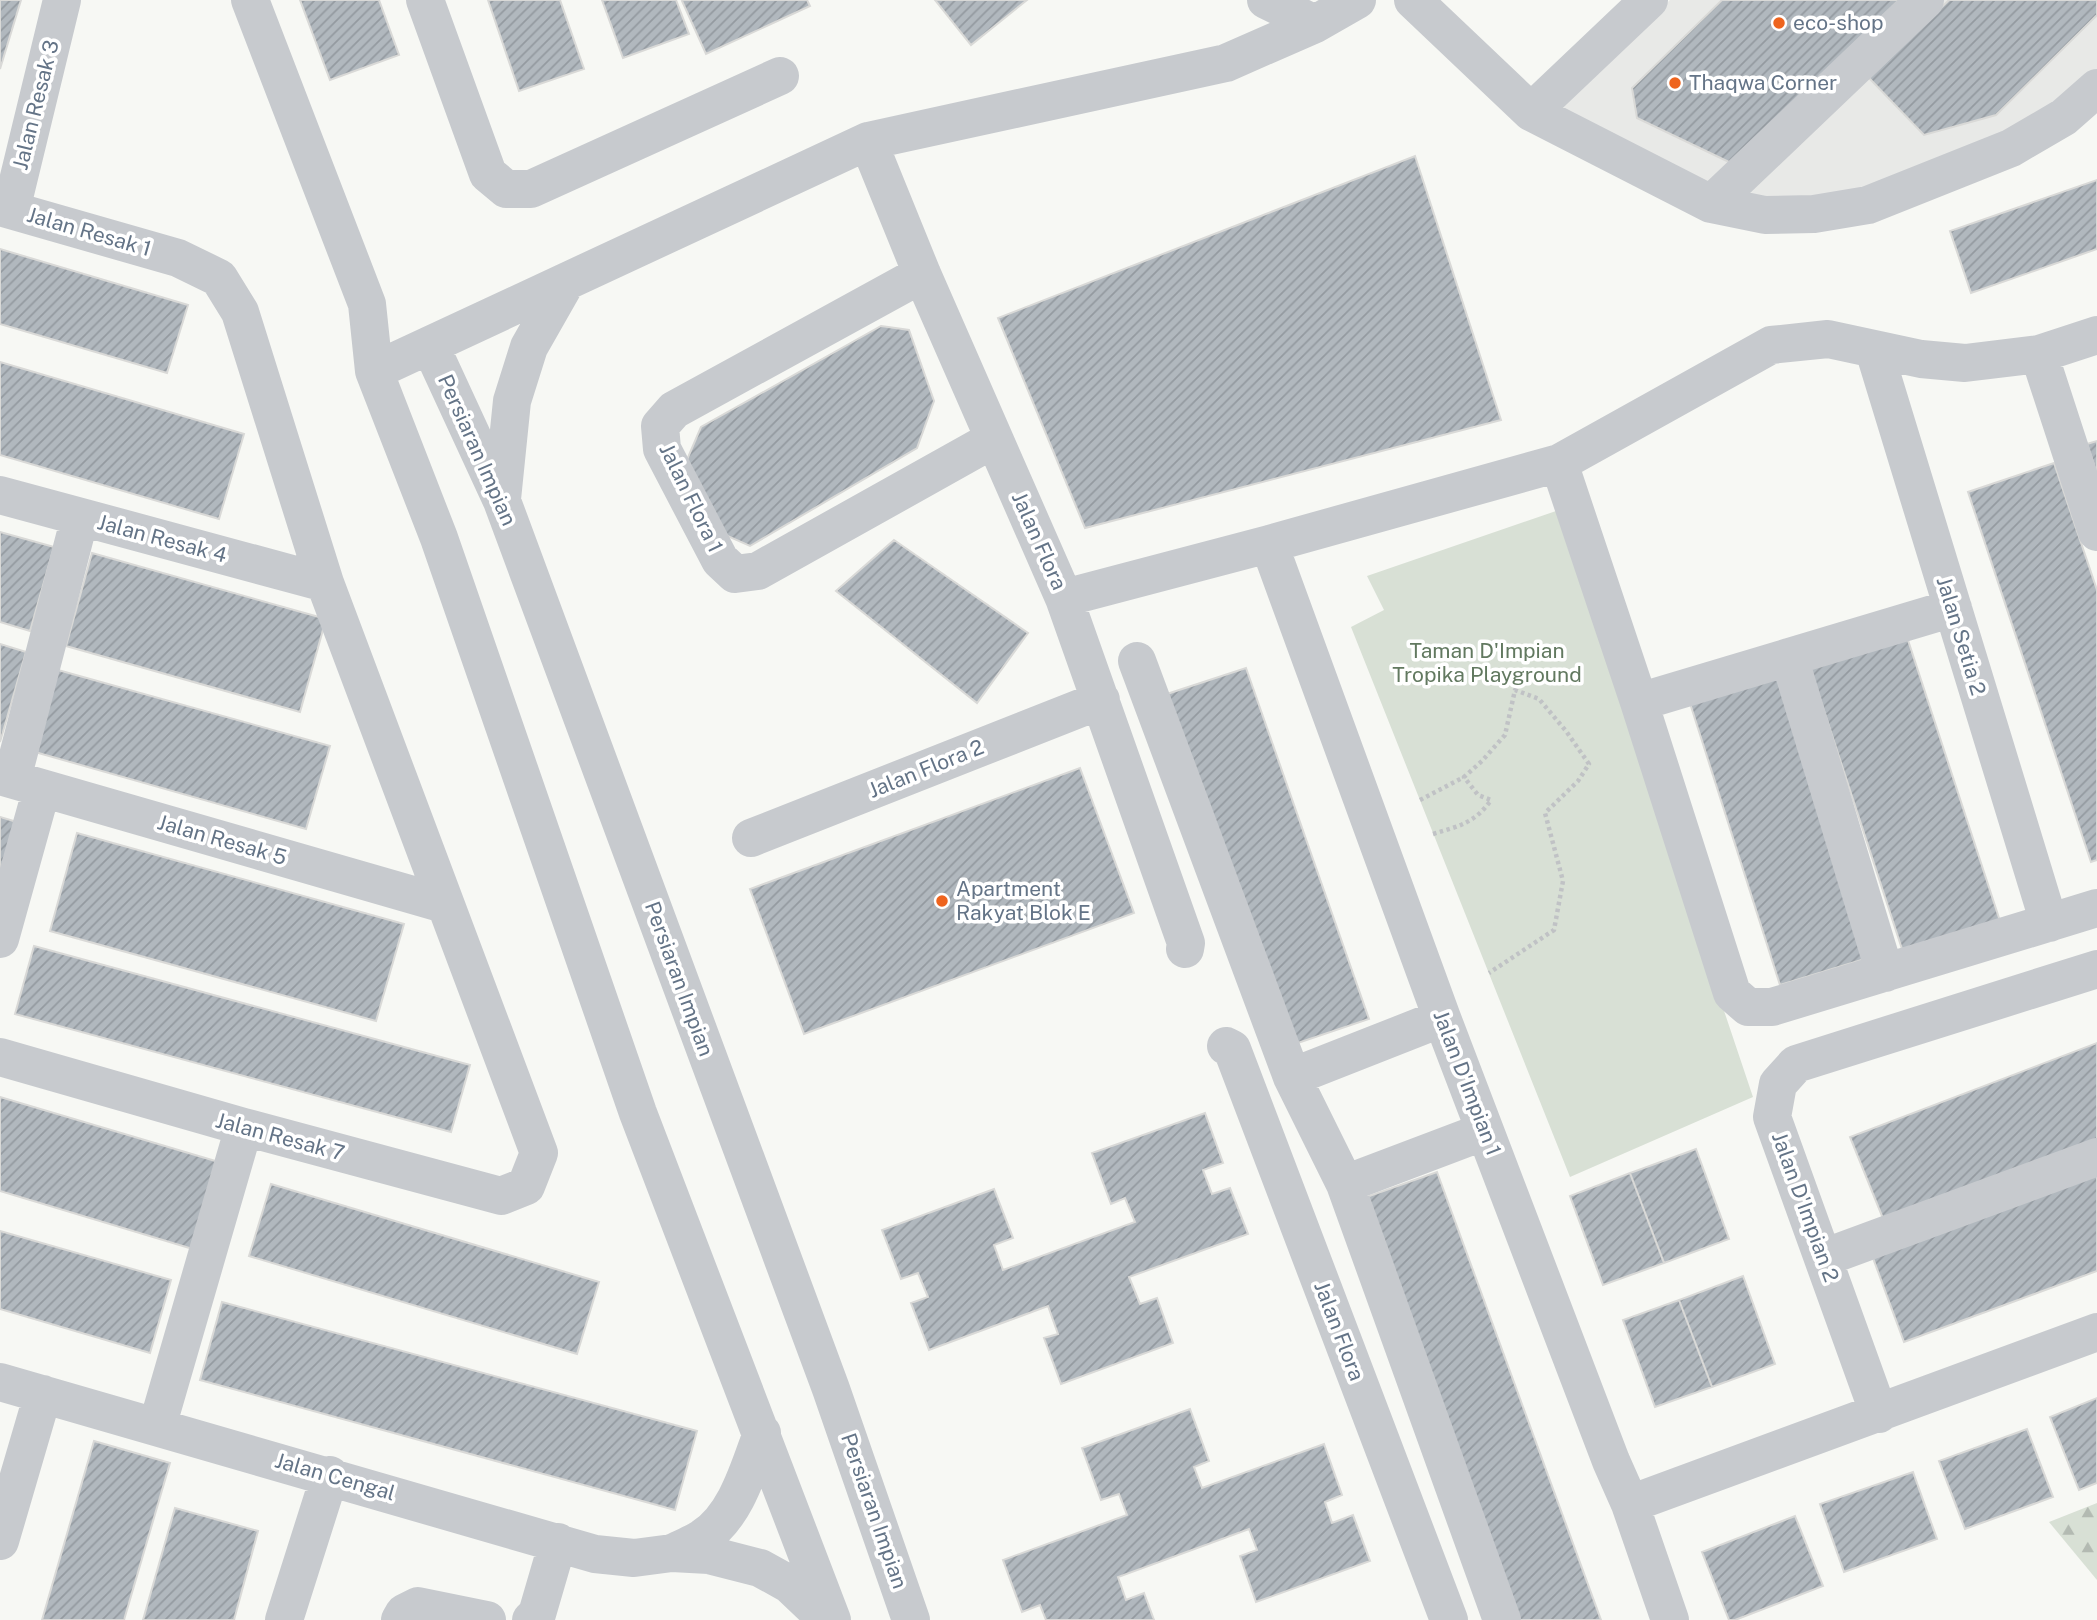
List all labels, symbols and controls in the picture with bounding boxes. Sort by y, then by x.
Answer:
place label: eco-shop [1793,10,1883,35]
marker: eco-shop [1771,15,1787,31]
street label: Jalan Resak 3 [7,37,64,172]
place label: Thaqwa Corner [1689,70,1837,95]
marker: Thaqwa Corner [1667,75,1683,91]
street label: Jalan Resak 1 [24,202,154,261]
street label: Persiaran Impian [433,370,522,529]
street label: Jalan Flora 1 [654,439,729,556]
street label: Jalan Flora [1007,488,1072,594]
street label: Jalan Resak 4 [95,509,230,568]
street label: Jalan Setia 2 [1932,573,1991,698]
park label: Taman D'Impian Tropika Playground [1392,638,1582,687]
street label: Jalan Flora 2 [865,734,987,803]
street label: Jalan Resak 5 [155,809,290,870]
place label: Apartment Rakyat Blok E [956,876,1091,925]
marker: Apartment Rakyat Blok E [934,893,950,909]
street label: Persiaran Impian [640,898,719,1060]
street label: Jalan D'Impian 1 [1428,1007,1507,1159]
street label: Jalan Resak 7 [213,1107,347,1166]
street label: Jalan D'Impian 2 [1767,1128,1844,1285]
street label: Jalan Flora [1309,1278,1370,1384]
street label: Persiaran Impian [836,1430,913,1592]
street label: Jalan Cengal [272,1447,398,1506]

